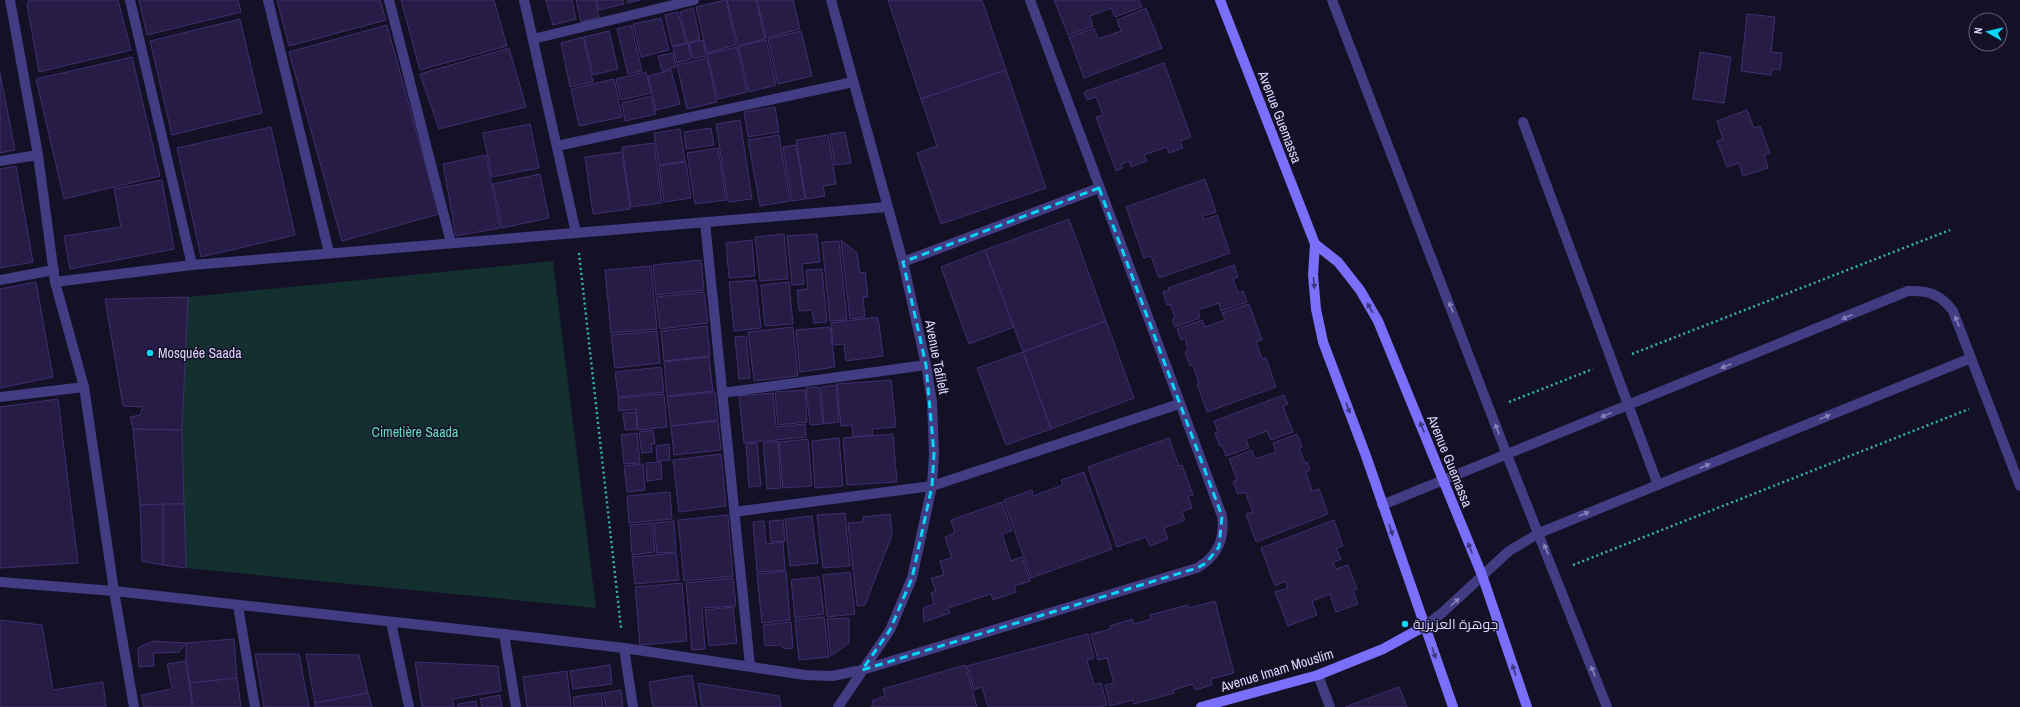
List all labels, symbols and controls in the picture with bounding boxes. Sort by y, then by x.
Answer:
north arrow [1968,12,2008,52]
text: N [1971,26,1985,35]
street label: Avenue Guemassa [1254,67,1306,166]
one-way arrow [1311,277,1317,289]
one-way arrow [1447,301,1453,313]
one-way arrow [1367,302,1374,314]
one-way arrow [1840,314,1852,320]
one-way arrow [1954,315,1960,327]
street label: Avenue Tafilelt [921,317,953,396]
place label: Mosquée Saada [158,344,242,362]
marker: Mosquée Saada [145,348,155,358]
one-way arrow [1720,363,1732,369]
one-way arrow [1345,402,1351,414]
street label: Avenue Guemassa [1423,412,1477,510]
one-way arrow [1599,412,1611,418]
one-way arrow [1820,413,1832,419]
one-way arrow [1419,422,1425,433]
one-way arrow [1494,422,1500,434]
park label: Cimetière Saada [372,423,459,441]
one-way arrow [1699,462,1711,468]
one-way arrow [1579,511,1591,517]
one-way arrow [1388,525,1394,537]
one-way arrow [1467,541,1473,553]
one-way arrow [1542,543,1548,555]
one-way arrow [1450,597,1460,606]
place label: جوهرة العزيزية [1413,615,1498,633]
marker: جوهرة العزيزية [1400,619,1410,629]
street label: Avenue Imam Mouslim [1217,644,1336,696]
one-way arrow [1431,647,1437,659]
one-way arrow [1511,664,1517,676]
one-way arrow [1589,664,1595,676]

